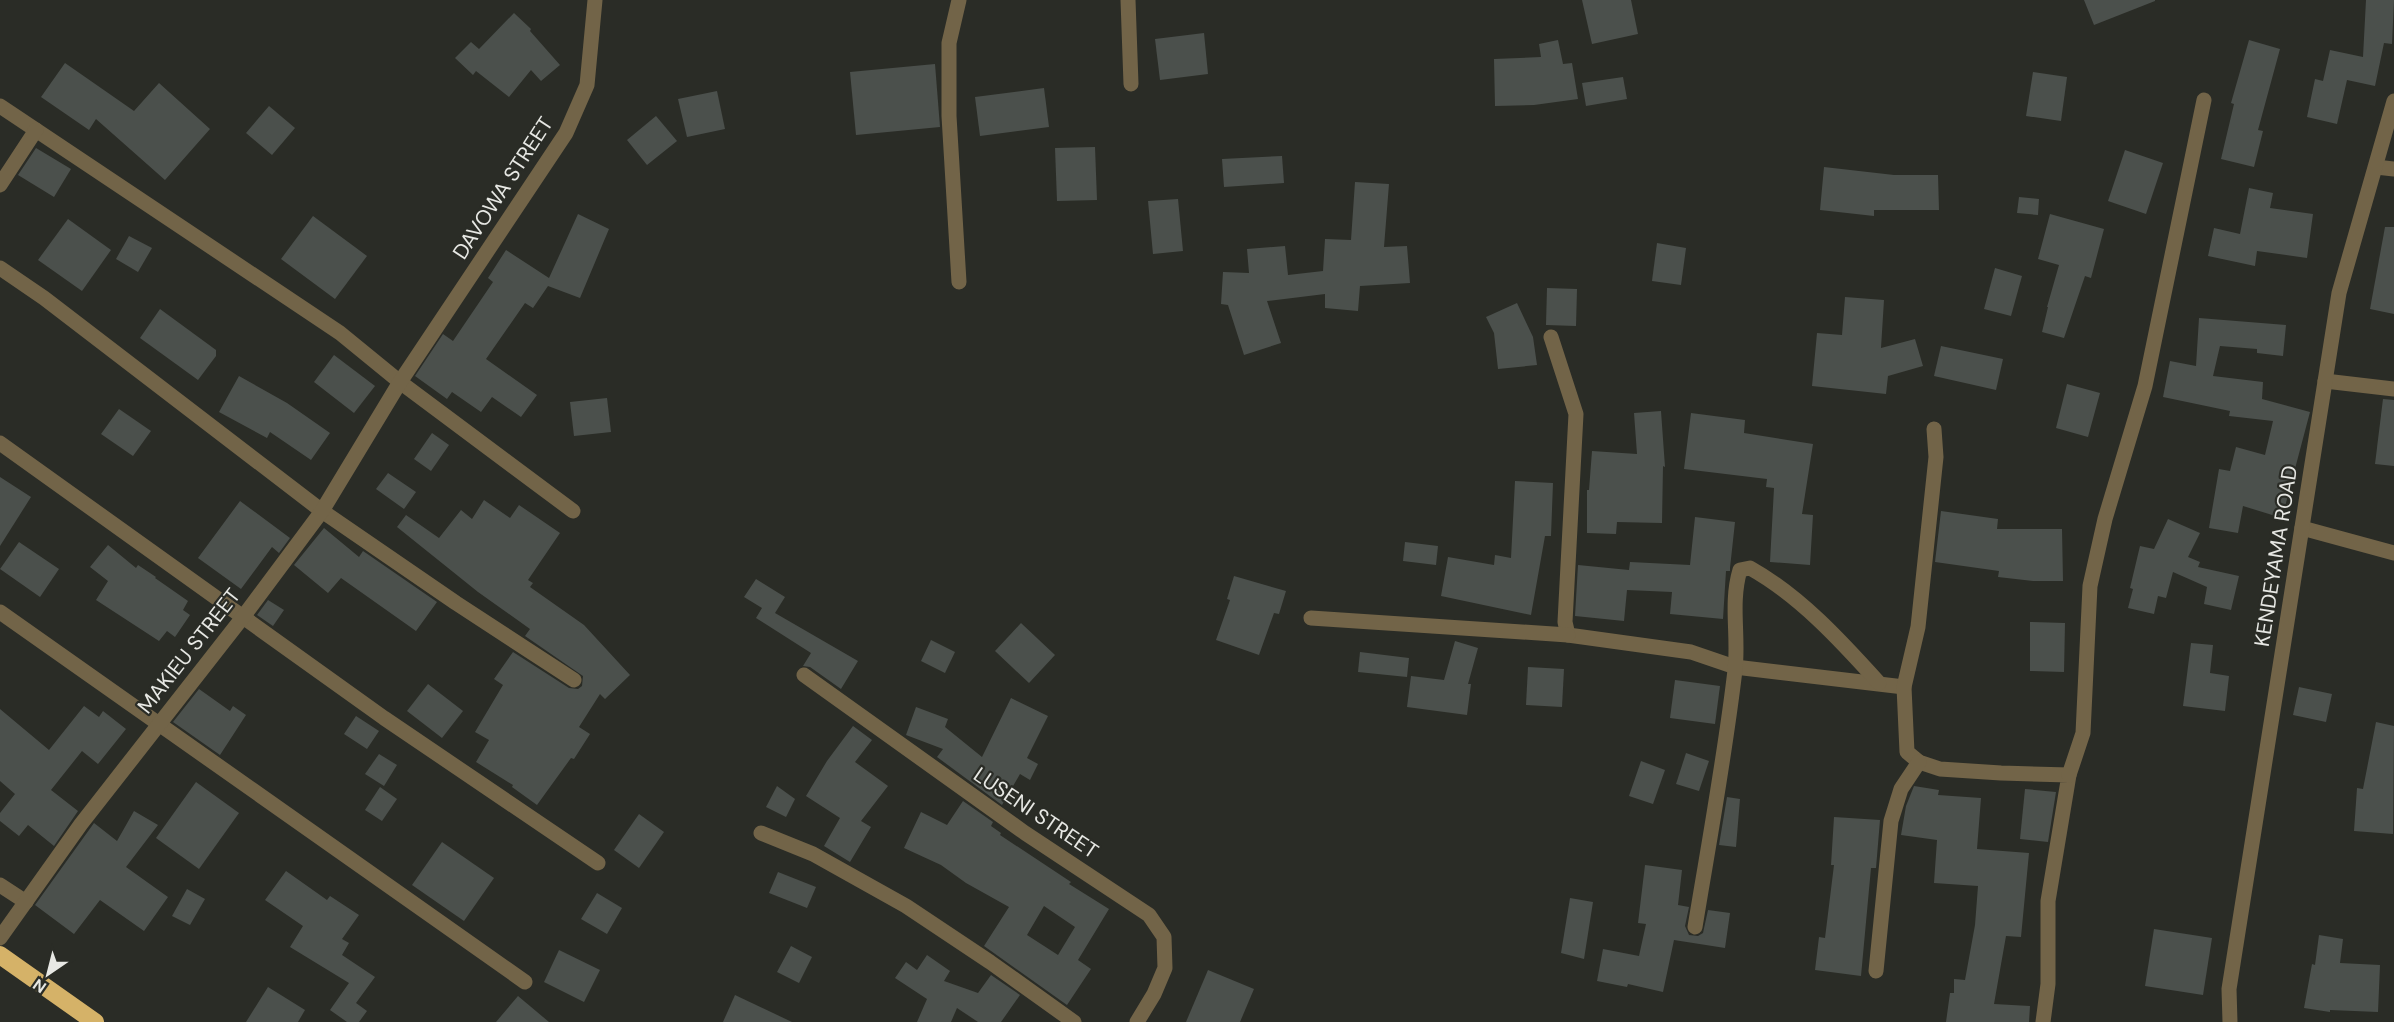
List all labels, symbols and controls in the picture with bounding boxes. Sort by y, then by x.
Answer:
street label: DAVOWA STREET [446,111,560,265]
street label: KENDEYAMA ROAD [2248,464,2304,648]
street label: MAKIEU STREET [131,582,247,719]
street label: LUSENI STREET [968,761,1104,865]
north arrow [18,944,78,1004]
text: N [29,974,50,998]

